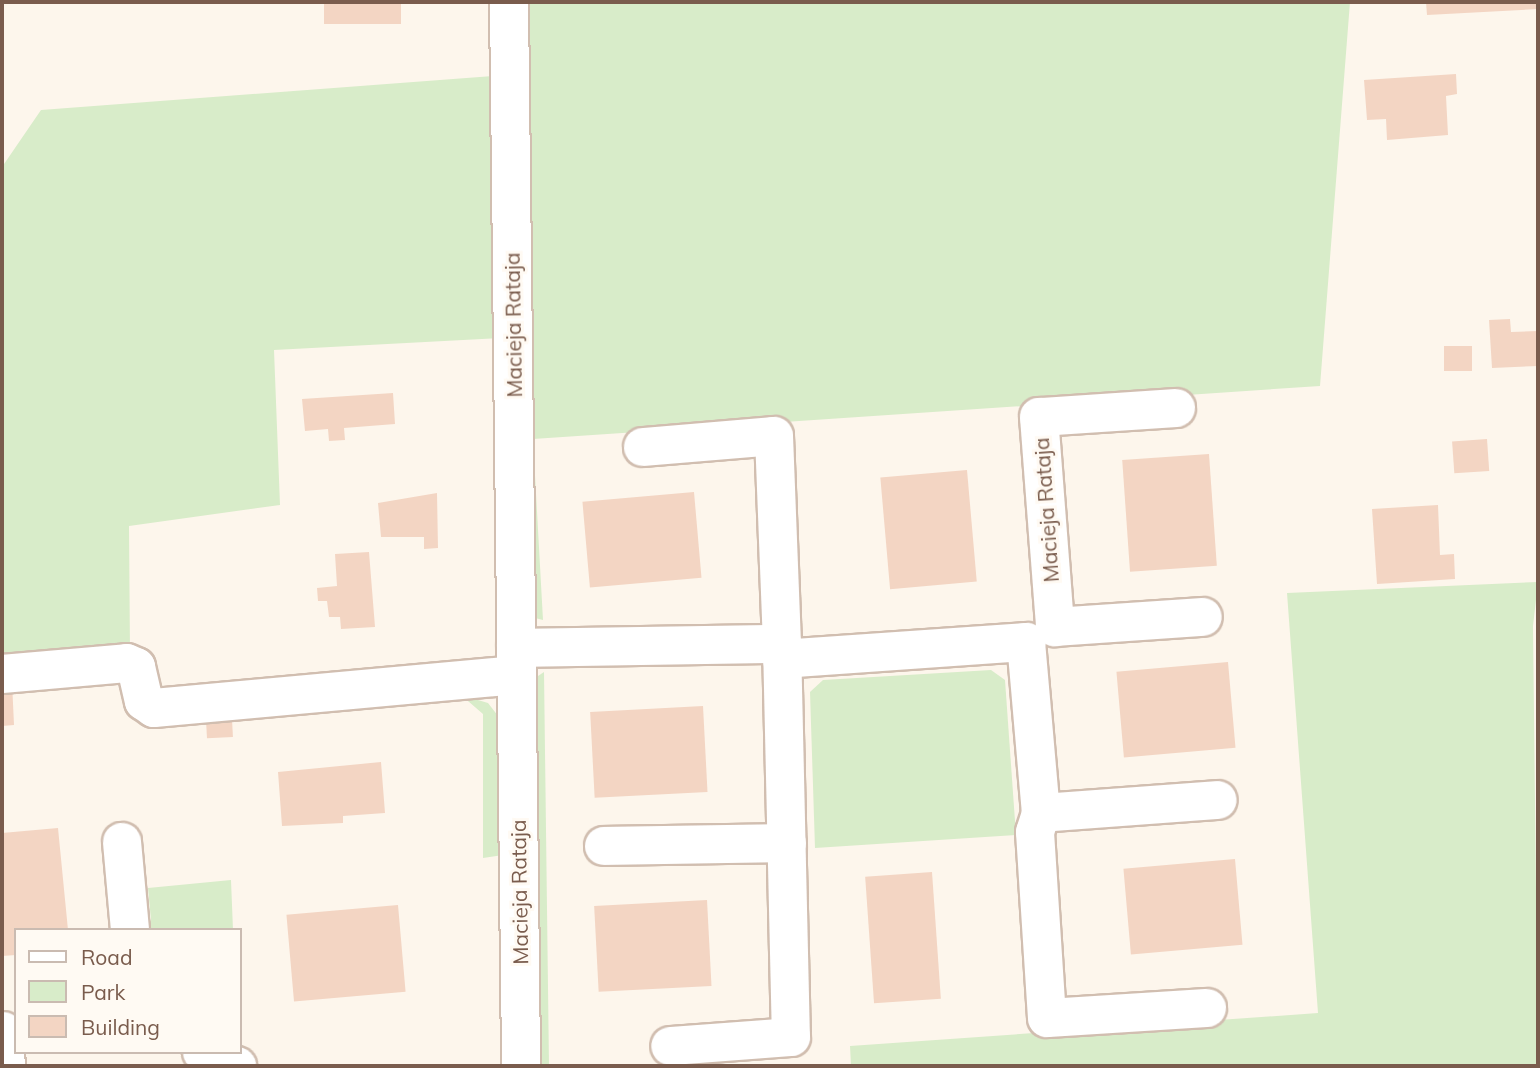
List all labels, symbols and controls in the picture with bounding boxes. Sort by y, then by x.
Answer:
street label: Macieja Rataja [499,252,527,398]
street label: Macieja Rataja [1028,437,1064,583]
street label: Macieja Rataja [505,819,533,965]
legend [14,928,242,1054]
text: Road [81,944,132,970]
text: Park [81,979,125,1005]
text: Building [81,1014,160,1040]

